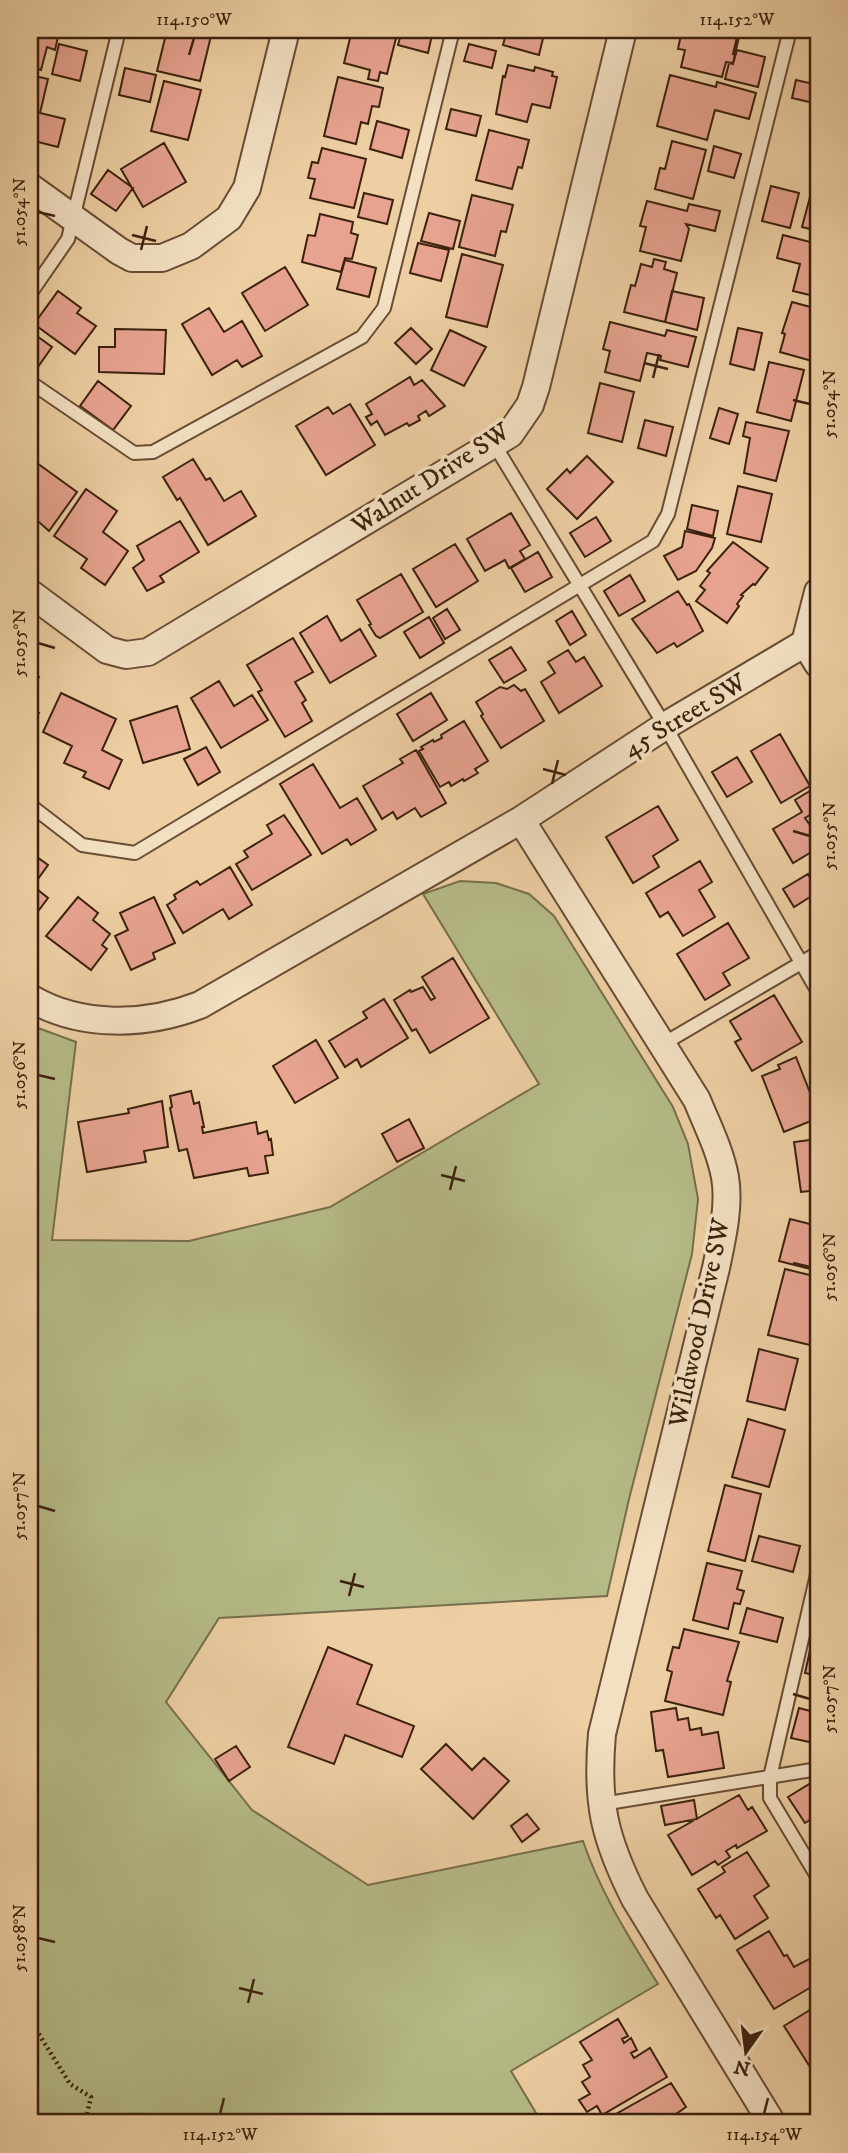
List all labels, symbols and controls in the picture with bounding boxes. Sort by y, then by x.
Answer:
text: 114.150°W [156,9,232,31]
text: 114.152°W [700,9,775,31]
text: 51.054°N [9,178,31,246]
text: 51.054°N [819,370,841,438]
street label: Walnut Drive SW [345,415,517,543]
text: 51.055°N [9,609,31,677]
street label: 45 Street SW [617,666,754,766]
text: 51.055°N [819,802,841,870]
text: 51.056°N [9,1041,31,1109]
street label: Wildwood Drive SW [662,1214,738,1431]
text: 51.056°N [819,1233,841,1301]
text: 51.057°N [9,1472,31,1540]
text: 51.057°N [819,1665,841,1733]
text: 51.058°N [9,1904,31,1972]
north arrow [712,2016,782,2086]
text: N [732,2054,753,2080]
text: 114.152°W [183,2124,258,2146]
text: 114.154°W [726,2124,802,2146]

